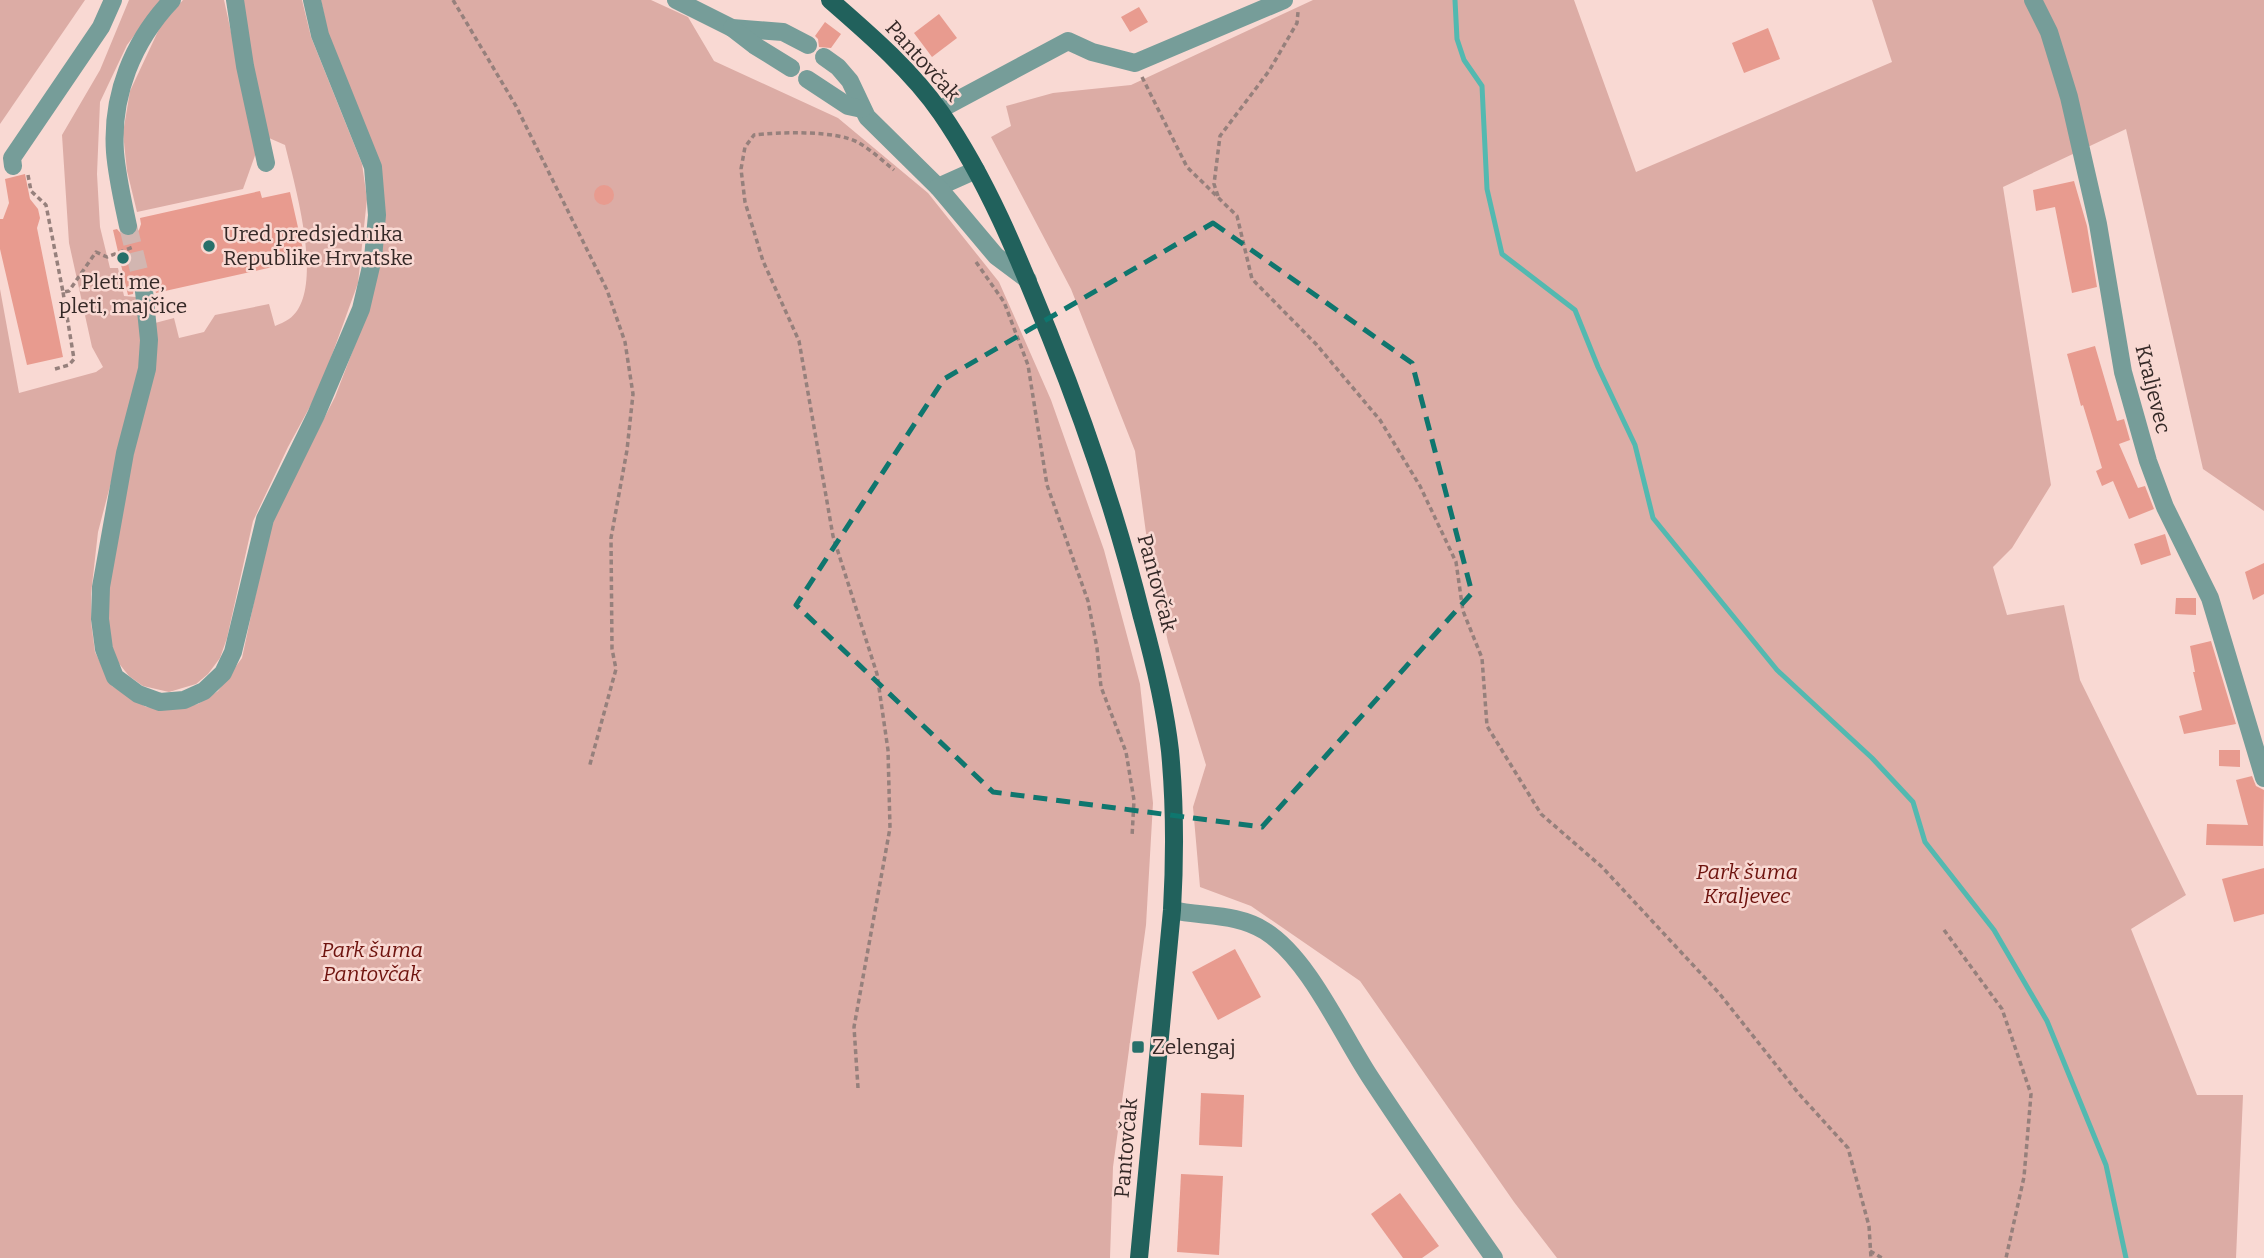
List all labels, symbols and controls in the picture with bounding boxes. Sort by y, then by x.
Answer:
street label: Pantovčak [880,15,966,107]
place label: Ured predsjednika Republike Hrvatske [223,221,413,271]
marker: Ured predsjednika Republike Hrvatske [201,238,217,254]
marker: Pleti me, pleti, majčice [115,250,131,266]
place label: Pleti me, pleti, majčice [59,269,187,319]
street label: Kraljevec [2129,342,2177,436]
street label: Pantovčak [1131,531,1183,635]
park label: Park šuma Kraljevec [1696,859,1798,909]
park label: Park šuma Pantovčak [321,937,423,987]
place label: Zelengaj [1152,1034,1236,1060]
marker: Zelengaj [1130,1039,1146,1055]
street label: Pantovčak [1109,1097,1143,1199]

